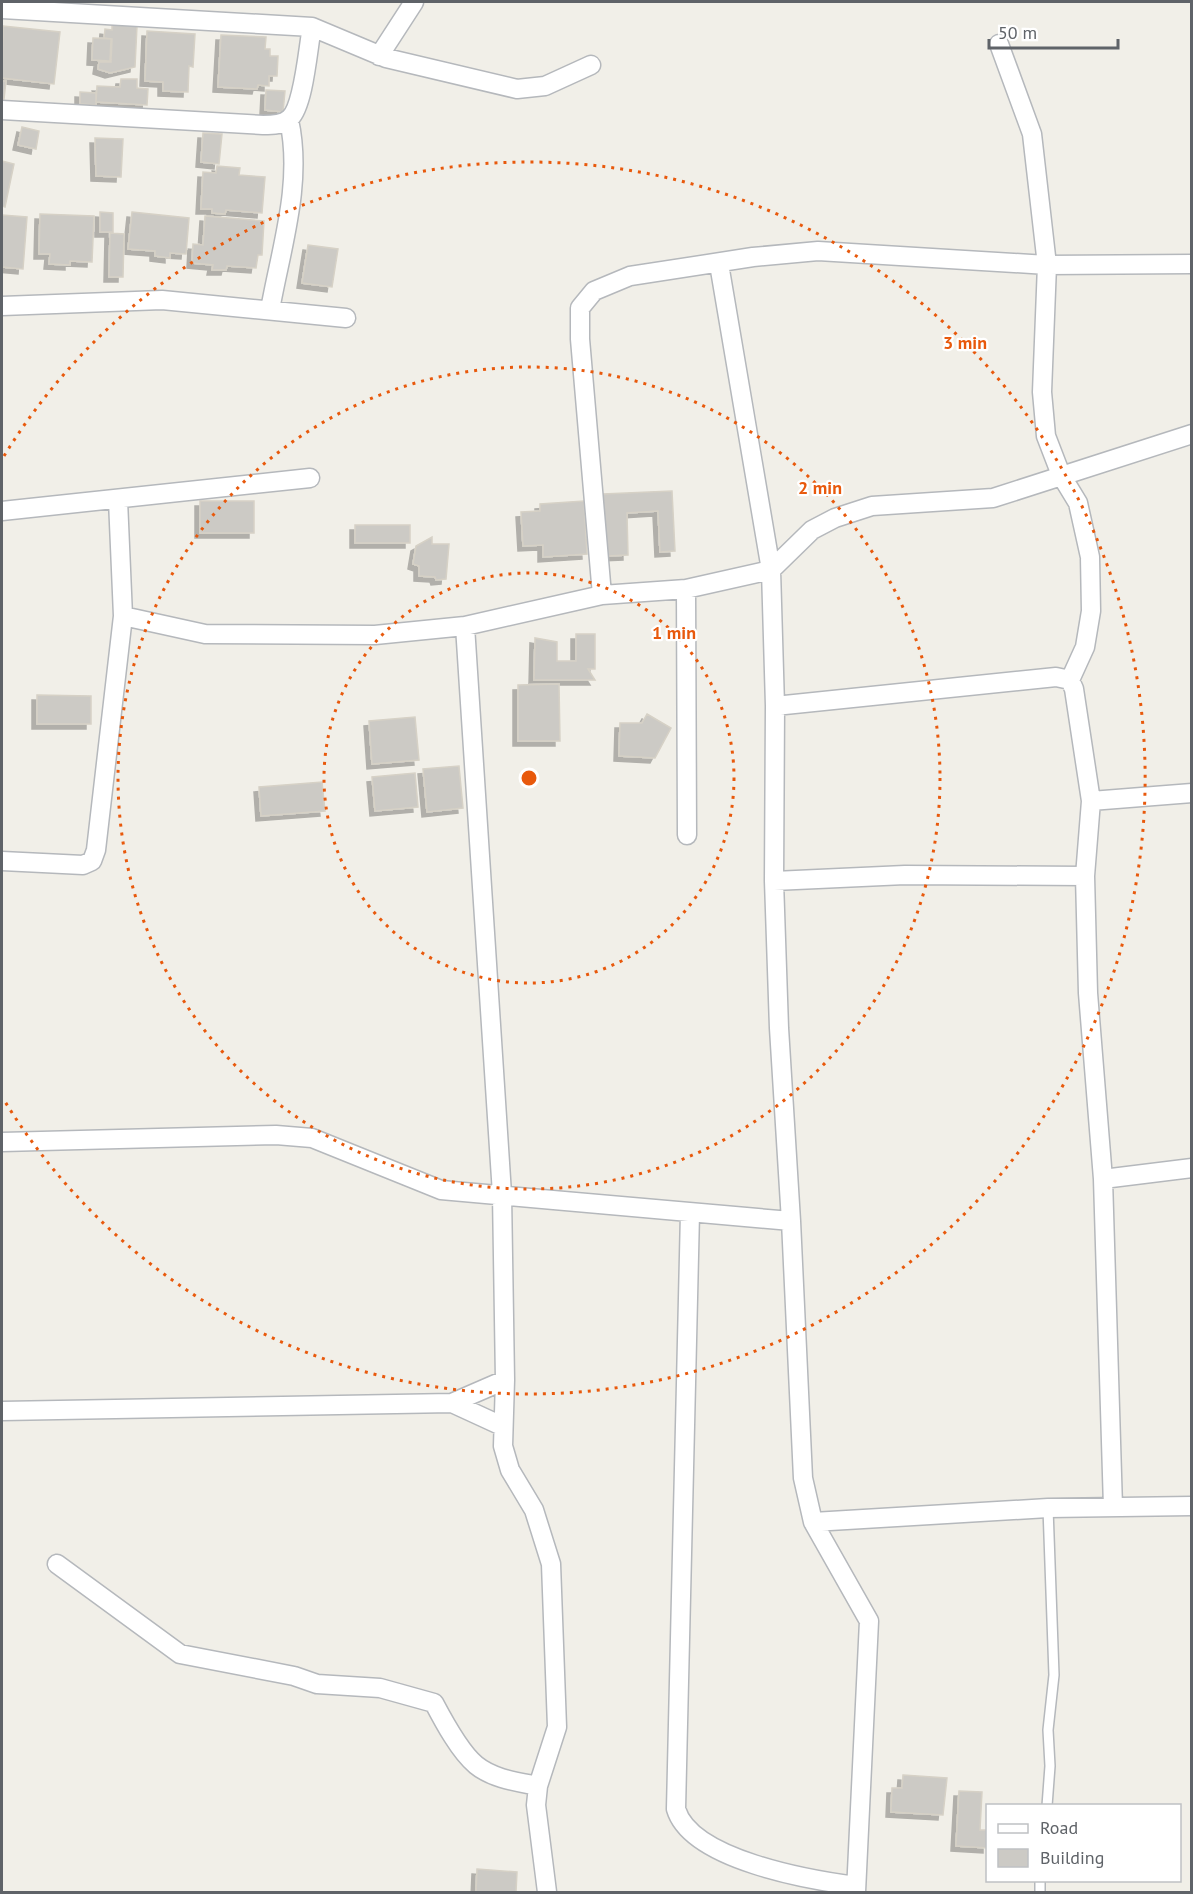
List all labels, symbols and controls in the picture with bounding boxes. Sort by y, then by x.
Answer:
scale bar [989,12,1118,50]
text: 50 m [998,21,1037,44]
text: 3 min [943,331,987,354]
text: 2 min [798,476,842,499]
text: 1 min [652,621,696,644]
centre of rings [519,768,539,788]
legend [986,1804,1181,1882]
text: Road [1040,1816,1078,1839]
text: Building [1040,1846,1104,1869]

